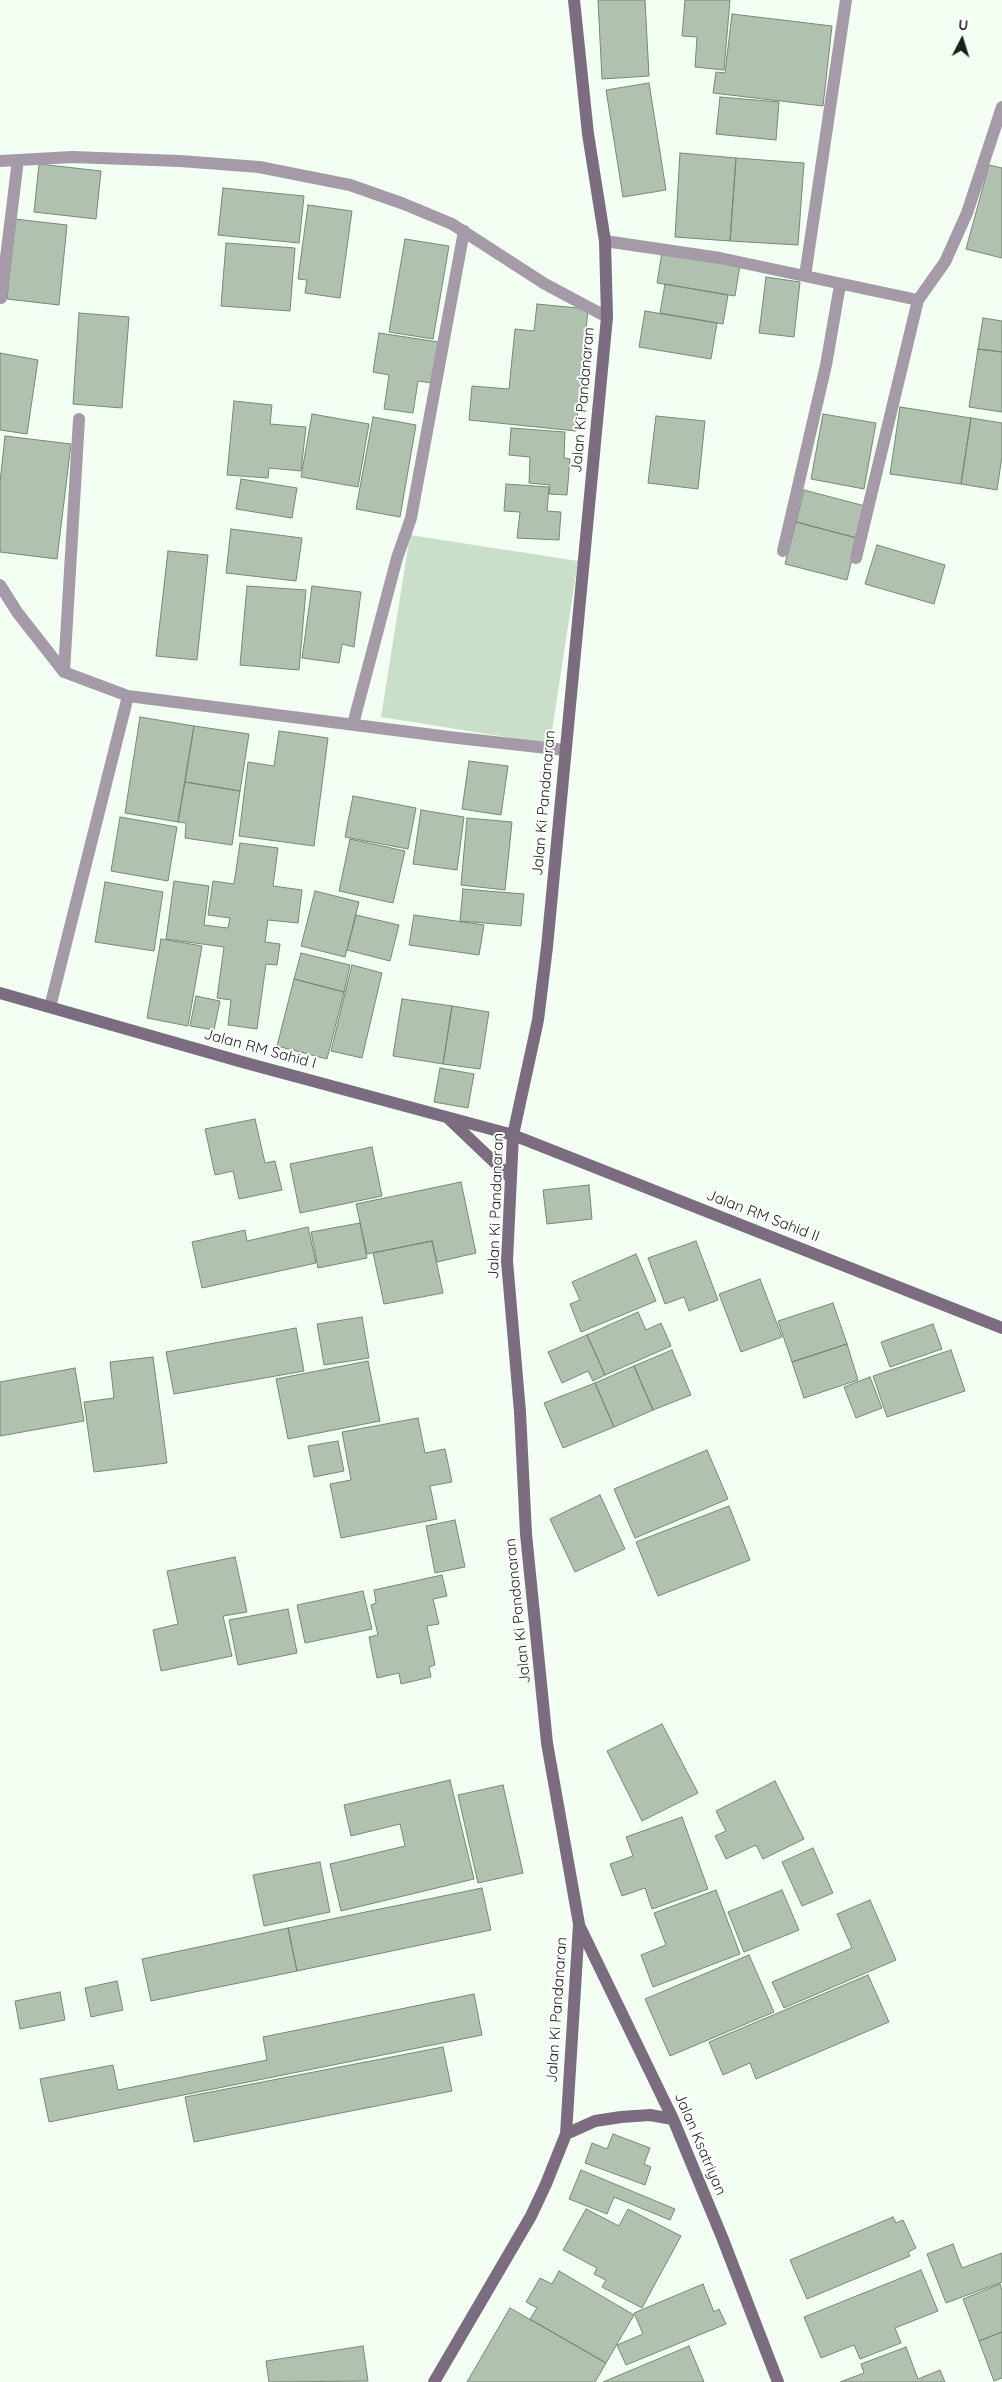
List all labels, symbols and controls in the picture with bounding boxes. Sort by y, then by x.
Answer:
north arrow [937,15,987,65]
text: U [958,16,969,34]
street label: Jalan Ki Pandanaran [568,326,598,474]
street label: Jalan Ki Pandanaran [529,729,559,877]
street label: Jalan RM Sahid I [202,1025,318,1073]
street label: Jalan Ki Pandanaran [484,1133,508,1279]
street label: Jalan RM Sahid II [704,1186,822,1246]
street label: Jalan Ki Pandanaran [501,1537,535,1685]
street label: Jalan Ki Pandanaran [543,1936,571,2084]
street label: Jalan Ksatriyan [670,2090,730,2198]

